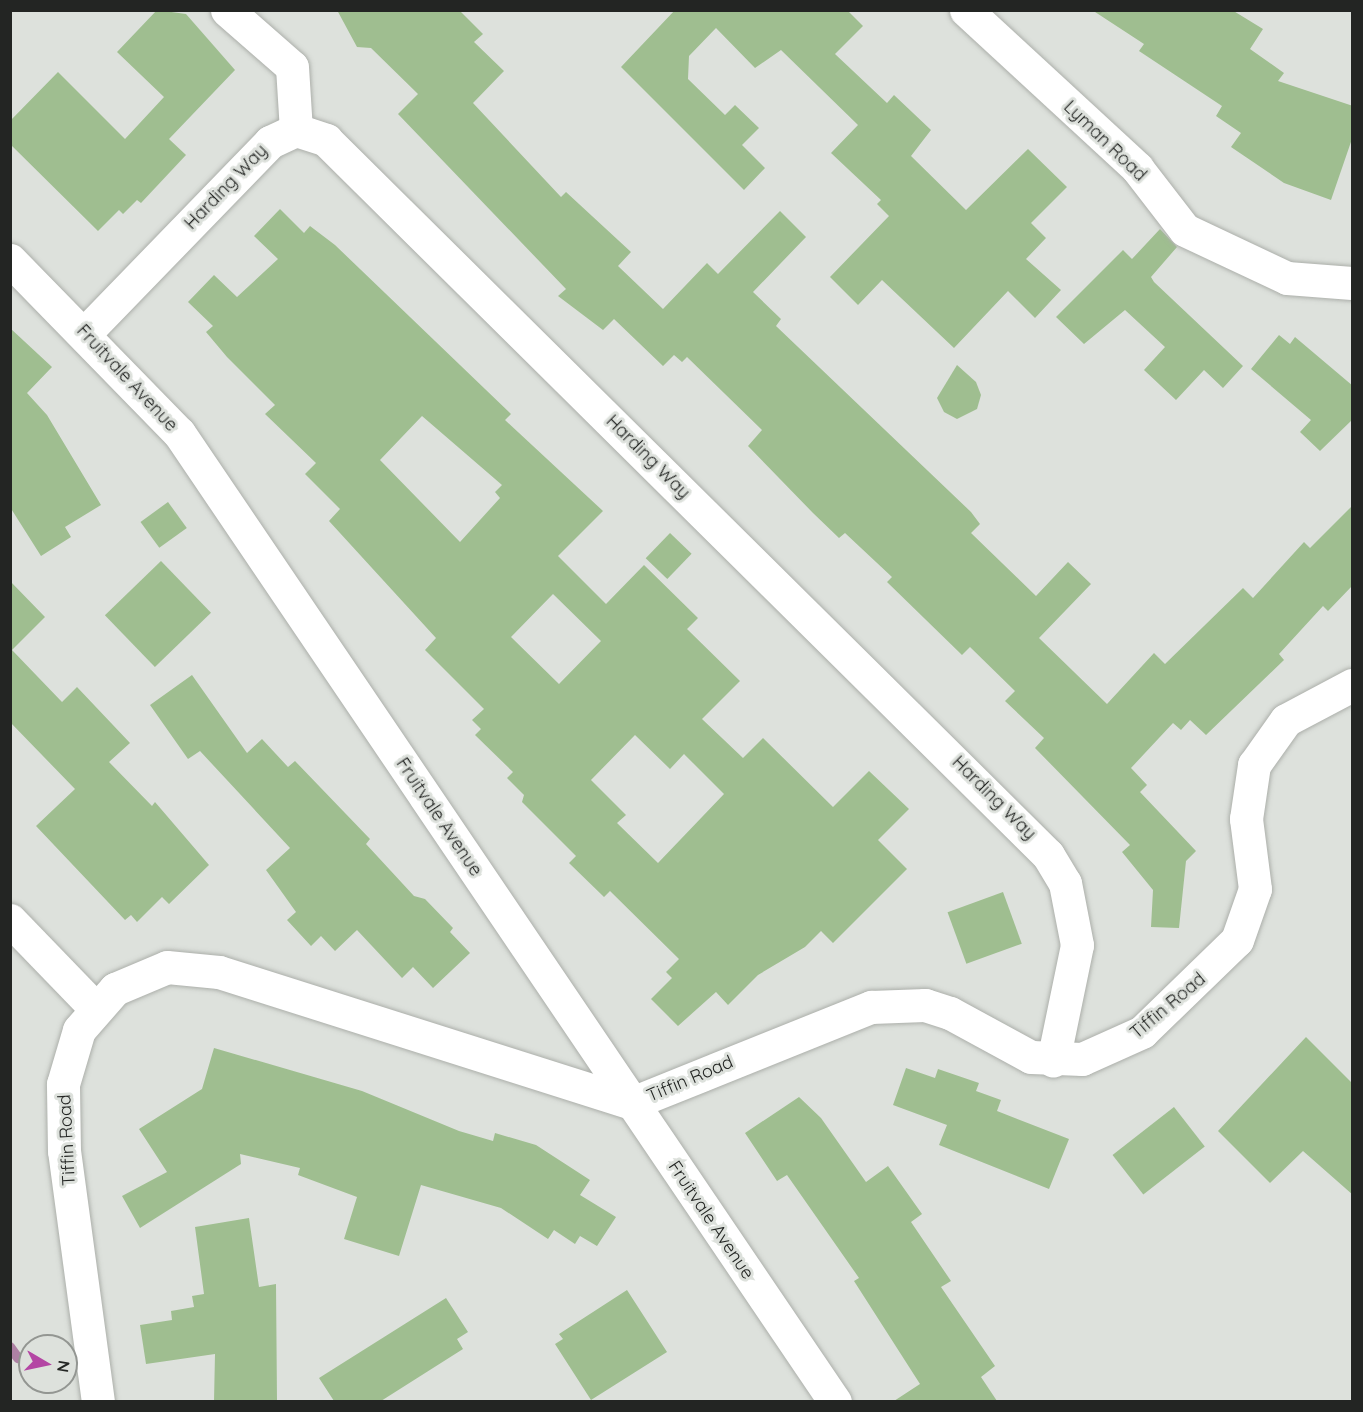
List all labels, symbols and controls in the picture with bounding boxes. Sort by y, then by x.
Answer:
street label: Lyman Road [1059,96,1151,186]
street label: Harding Way [180,140,272,234]
street label: Fruitvale Avenue [72,320,182,436]
street label: Harding Way [601,410,695,504]
street label: Harding Way [947,751,1041,845]
street label: Fruitvale Avenue [391,754,487,880]
street label: Tiffin Road [1126,968,1210,1044]
street label: Tiffin Road [644,1051,736,1107]
street label: Tiffin Road [54,1094,80,1186]
street label: Fruitvale Avenue [663,1157,759,1283]
north arrow [18,1334,78,1394]
text: N [53,1359,75,1374]

